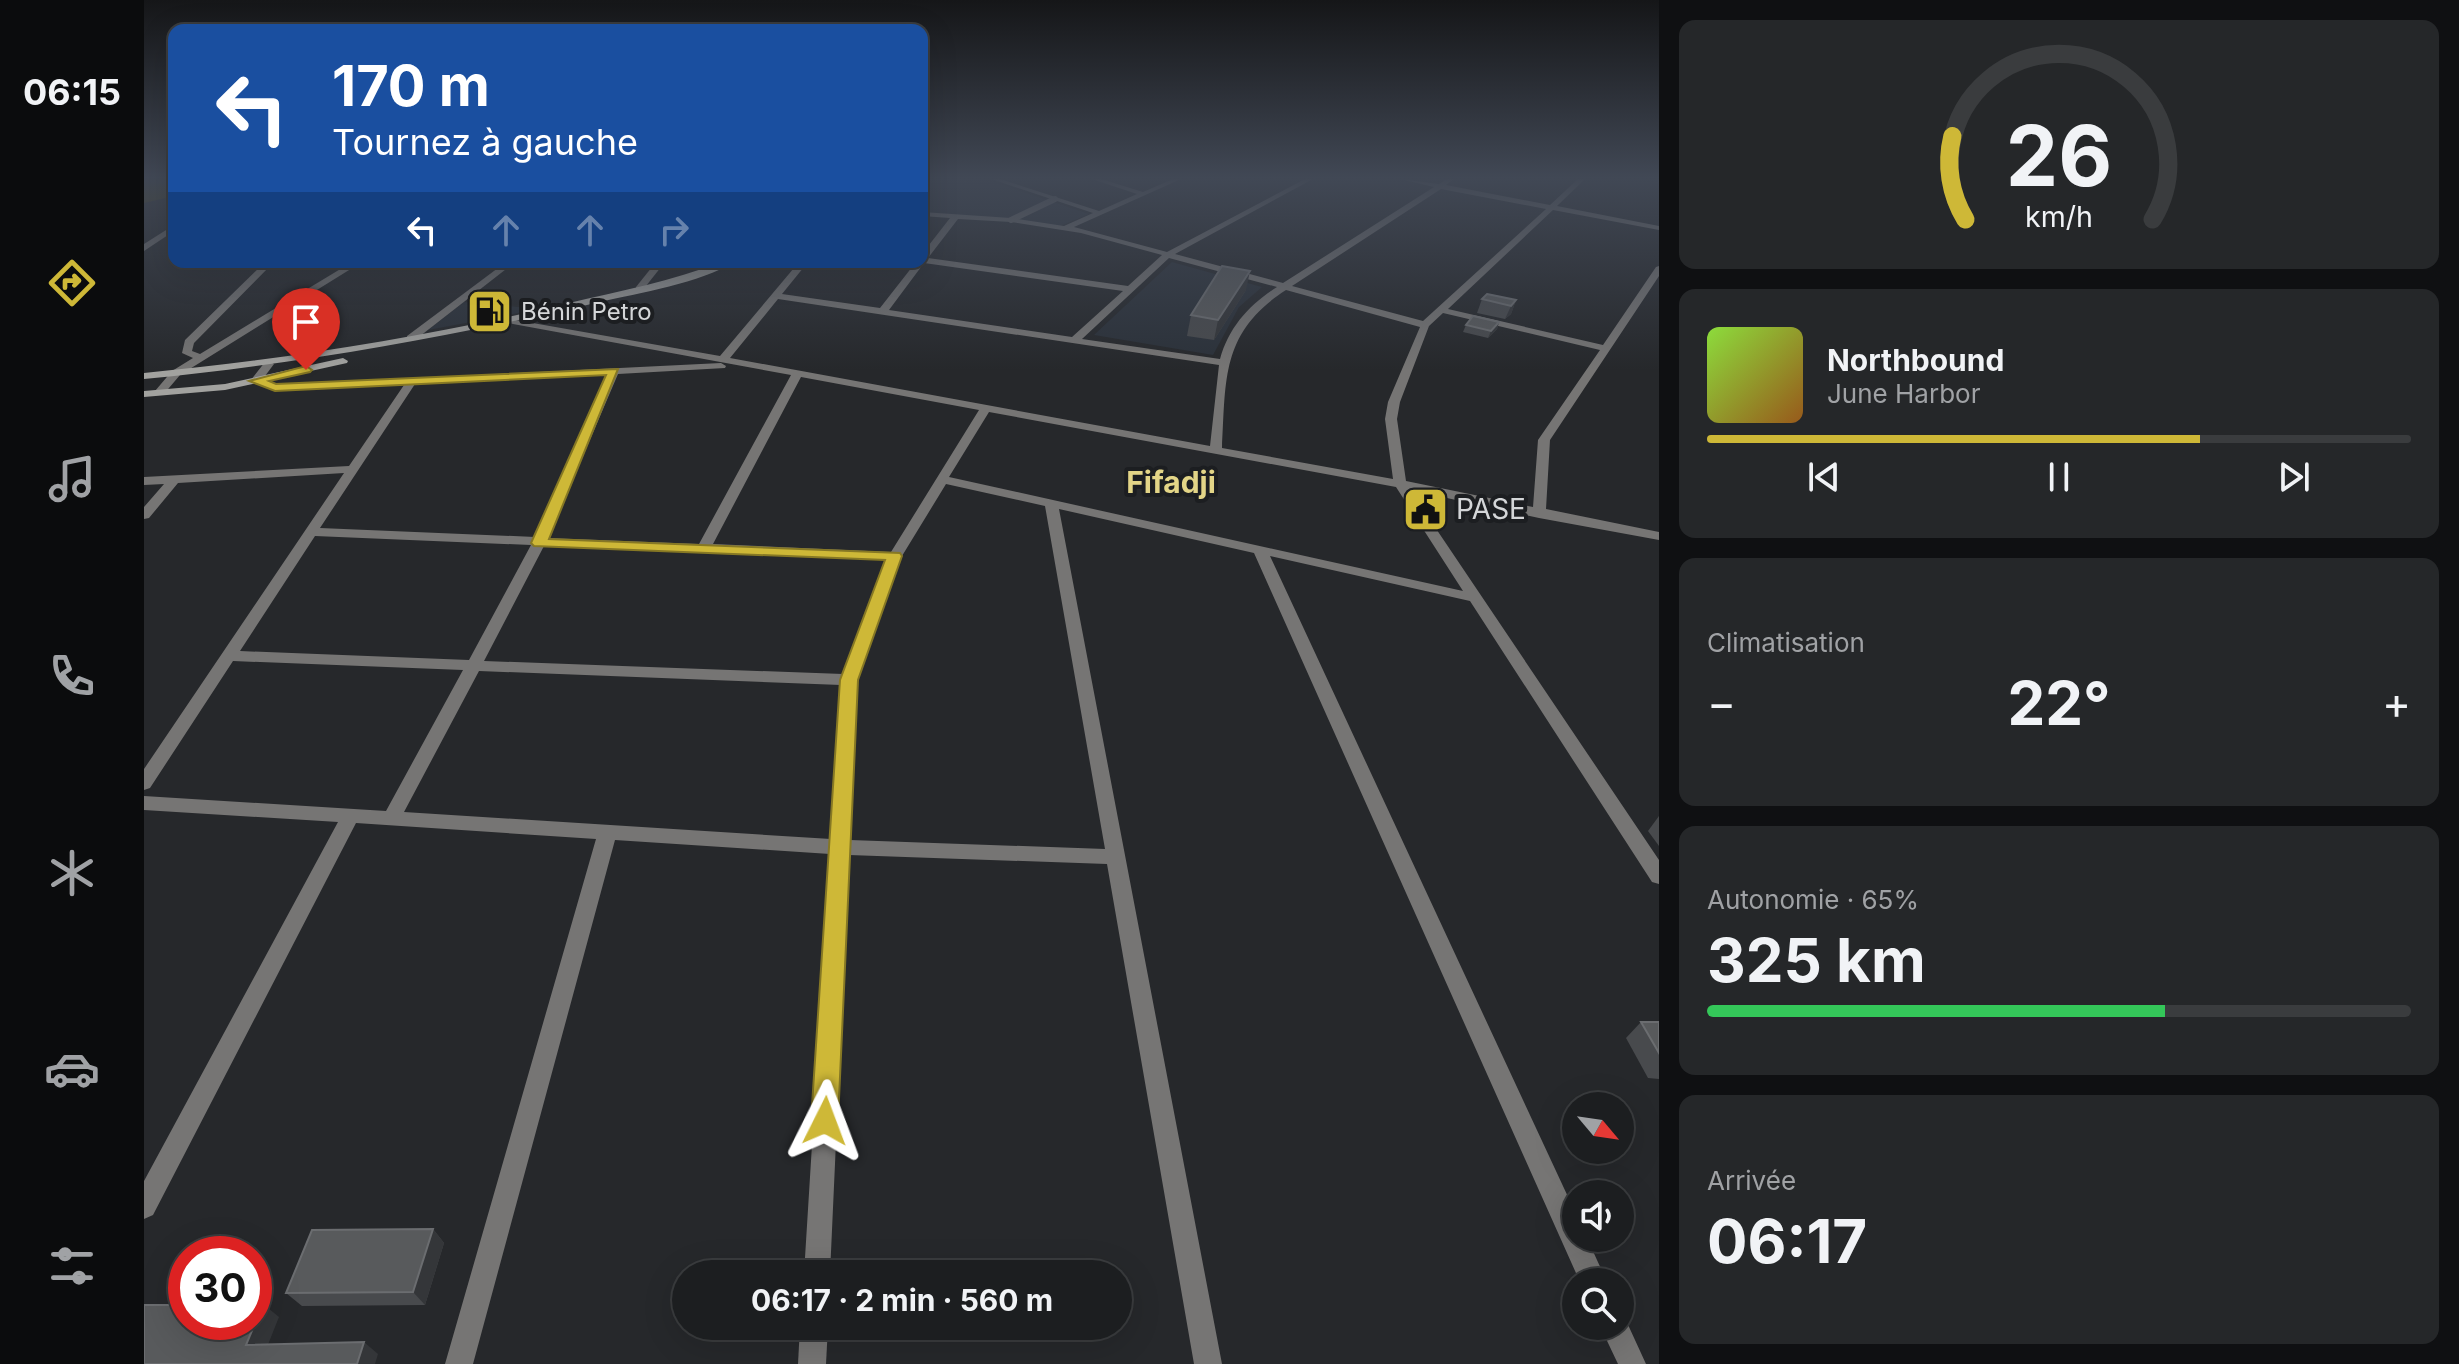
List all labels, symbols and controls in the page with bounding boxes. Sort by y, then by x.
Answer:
text: 170 m [332,52,490,120]
icon: left [200,56,304,160]
text: 06:15 [23,70,121,114]
text: 26 [2006,105,2112,206]
text: Tournez à gauche [332,120,638,164]
text: km/h [2025,200,2093,235]
icon: left [400,208,444,252]
icon: ahead [484,208,528,252]
icon: ahead [568,208,612,252]
icon: right [652,208,696,252]
icon: directions [44,255,100,311]
pin [272,288,340,370]
fuel station icon: Bénin Petro [466,288,514,336]
place label: Bénin Petro [521,297,652,326]
icon: arrive [284,300,328,344]
text: Northbound [1827,342,2004,378]
text: June Harbor [1827,378,1980,409]
icon: music [44,451,100,507]
icon: previous [1802,455,1846,499]
icon: pause [2037,455,2081,499]
icon: next [2272,455,2316,499]
district label: Fifadji [1126,464,1216,500]
public building icon: PASE [1401,485,1449,533]
place label: PASE [1456,492,1526,526]
text: Climatisation [1707,627,1865,658]
icon: phone [44,648,100,704]
text: 22° [2007,667,2111,739]
text: − [1707,676,1736,730]
text: + [2382,676,2411,730]
icon: climate [44,845,100,901]
text: Autonomie · 65% [1707,884,1919,915]
text: 325 km [1707,924,1926,996]
icon: car [44,1041,100,1097]
position arrow [783,1079,867,1163]
north arrow [1562,1092,1634,1164]
map controls [1562,1092,1634,1340]
text: Arrivée [1707,1165,1796,1196]
button: sound [1562,1180,1634,1252]
text: 06:17 [1707,1205,1867,1277]
speed limit sign: 30 [168,1236,272,1340]
icon: filters [44,1238,100,1294]
button: search [1562,1268,1634,1340]
text: 06:17 · 2 min · 560 m [751,1282,1053,1318]

